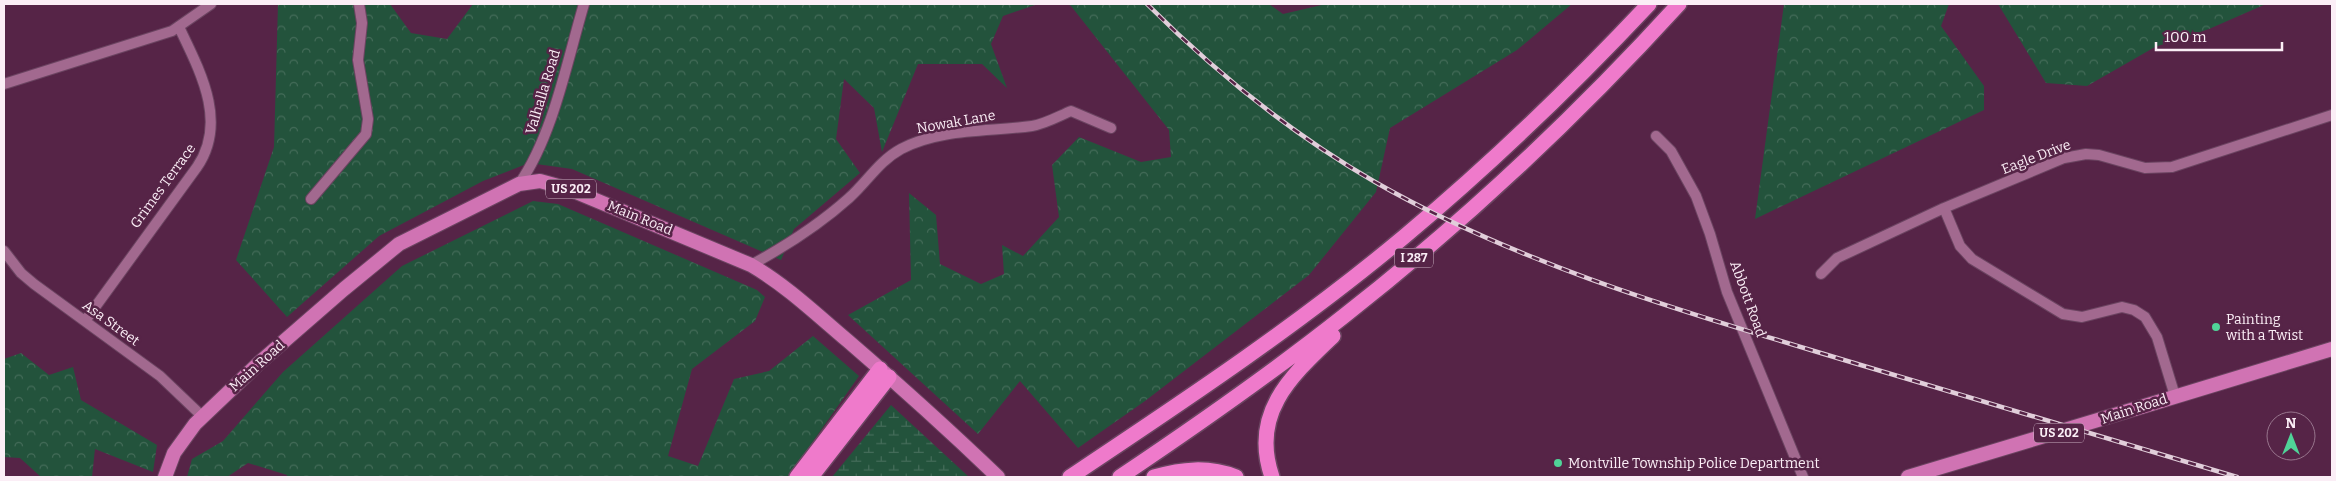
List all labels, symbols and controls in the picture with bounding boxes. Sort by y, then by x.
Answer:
scale bar [2156,20,2282,52]
text: 100 m [2164,28,2207,46]
street label: Valhalla Road [522,48,564,136]
street label: Nowak Lane [915,107,997,137]
street label: Eagle Drive [1999,136,2073,178]
street label: Grimes Terrace [127,140,199,232]
road number: US 202 [546,180,596,198]
street label: Main Road [605,197,675,239]
road number: I 287 [1395,248,1433,268]
street label: Abbott Road [1726,259,1770,339]
street label: Asa Street [79,297,143,349]
place label: Painting with a Twist [2225,311,2303,344]
marker: Painting with a Twist [2210,321,2222,333]
street label: Main Road [226,337,288,395]
street label: Main Road [2099,390,2169,428]
north arrow [2266,411,2316,461]
text: N [2286,415,2297,432]
road number: US 202 [2034,423,2084,442]
place label: Montville Township Police Department [1568,455,1820,472]
marker: Montville Township Police Department [1552,457,1564,469]

